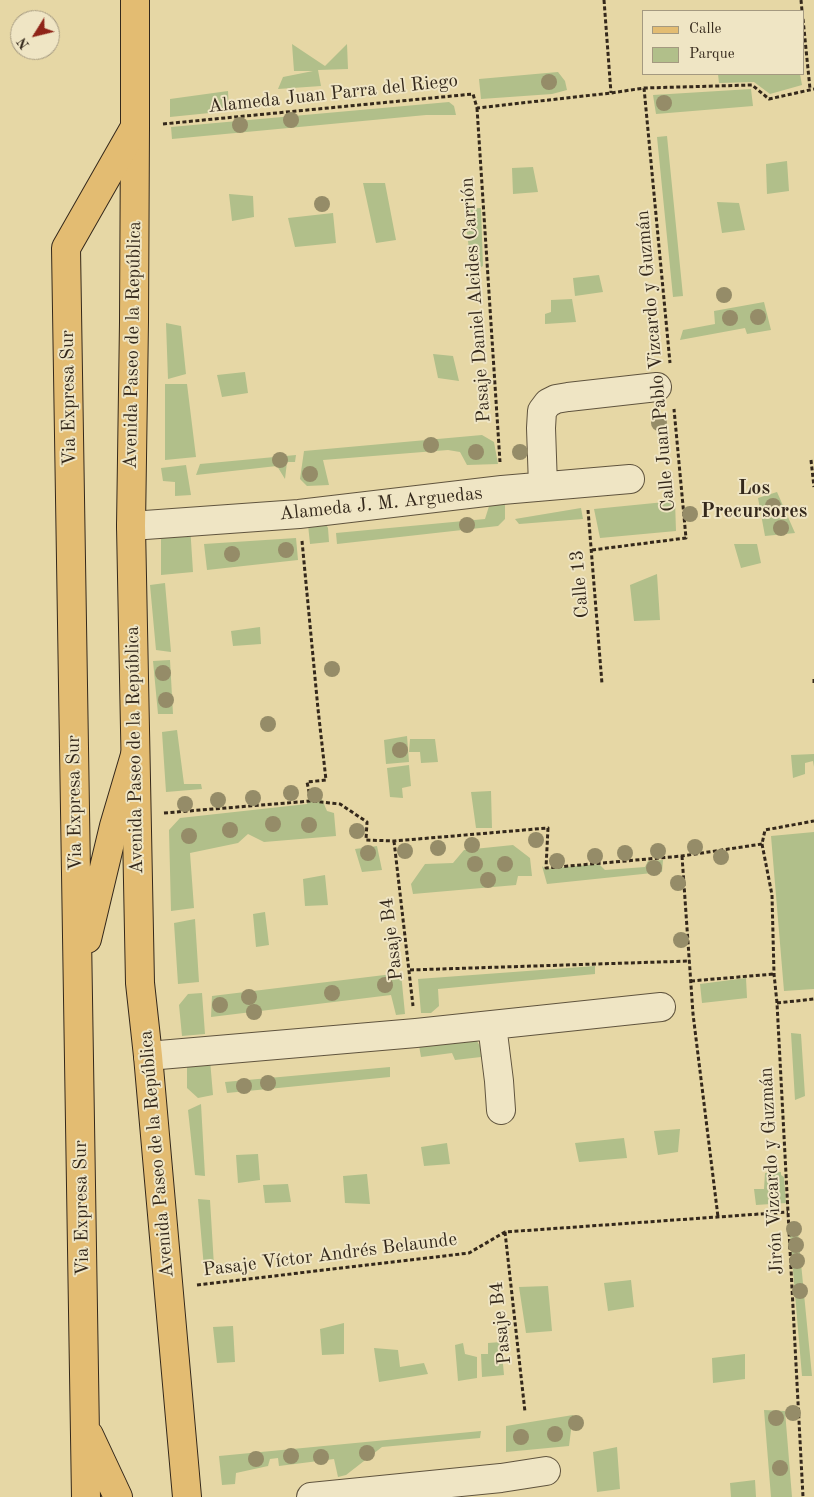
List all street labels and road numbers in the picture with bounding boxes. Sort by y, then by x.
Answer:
street label: Alameda Juan Parra del Riego [207,70,459,118]
street label: Pasaje Daniel Alcides Carrión [456,177,496,423]
street label: Calle Juan Pablo Vizcardo y Guzmán [631,209,681,513]
street label: Avenida Paseo de la República [119,221,147,469]
street label: Via Expresa Sur [56,330,82,466]
street label: Alameda J. M. Arguedas [278,482,484,526]
street label: Calle 13 [566,549,594,619]
street label: Avenida Paseo de la República [121,626,149,874]
street label: Via Expresa Sur [62,735,88,871]
street label: Pasaje B4 [376,896,408,982]
street label: Avenida Paseo de la República [135,1029,179,1279]
street label: Jirón Vizcardo y Guzmán [755,1067,789,1275]
street label: Via Expresa Sur [69,1140,95,1276]
street label: Pasaje Víctor Andrés Belaunde [202,1228,458,1282]
street label: Pasaje B4 [485,1280,517,1366]

